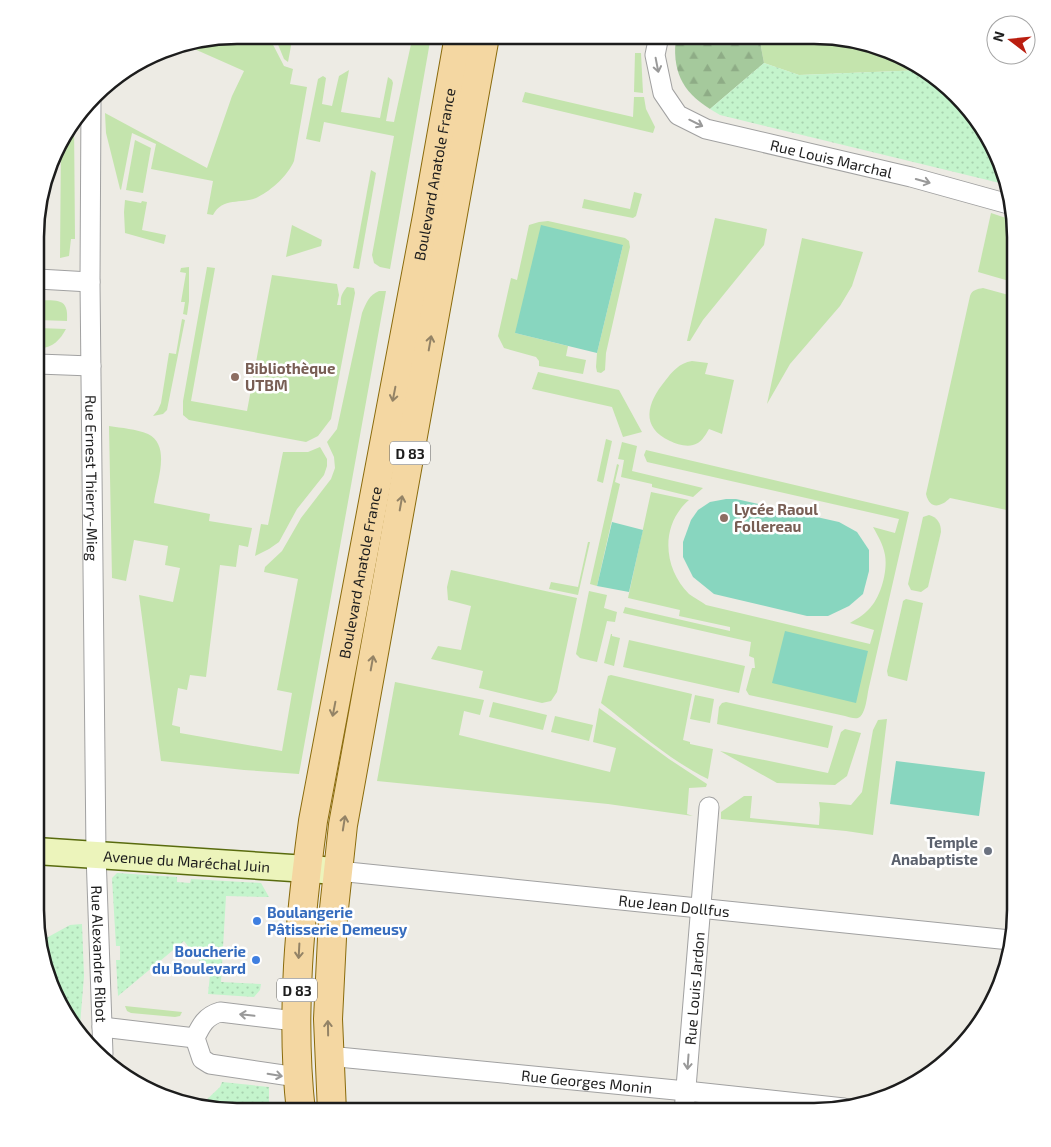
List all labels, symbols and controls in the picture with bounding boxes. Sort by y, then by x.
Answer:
north arrow [986,15,1036,65]
text: N [988,29,1008,43]
one-way arrow [653,56,663,72]
street label: Boulevard Anatole France [410,87,459,262]
one-way arrow [688,118,703,128]
street label: Rue Louis Marchal [769,135,895,181]
one-way arrow [914,176,930,186]
one-way arrow [425,335,435,351]
place label: Bibliothèque UTBM [245,359,335,394]
marker: Bibliothèque UTBM [229,371,241,383]
one-way arrow [388,385,398,401]
street label: Rue Ernest Thierry-Mieg [82,395,102,562]
road number: D 83 [390,442,430,464]
street label: Boulevard Anatole France [335,485,385,660]
one-way arrow [397,495,406,511]
place label: Lycée Raoul Follereau [734,500,818,535]
marker: Lycée Raoul Follereau [718,512,730,524]
one-way arrow [368,655,378,671]
one-way arrow [329,700,339,716]
one-way arrow [339,815,349,831]
place label: Temple Anabaptiste [891,833,978,868]
marker: Temple Anabaptiste [982,845,994,857]
street label: Avenue du Maréchal Juin [103,846,271,875]
street label: Rue Alexandre Ribot [88,885,111,1023]
street label: Rue Jean Dollfus [618,891,731,920]
place label: Boulangerie Pâtisserie Demeusy [267,903,408,939]
marker: Boulangerie Pâtisserie Demeusy [251,915,263,927]
street label: Rue Louis Jardon [681,931,708,1046]
place label: Boucherie du Boulevard [152,942,246,977]
one-way arrow [295,943,304,959]
marker: Boucherie du Boulevard [250,954,262,966]
road number: D 83 [277,978,317,1002]
one-way arrow [239,1010,255,1020]
one-way arrow [323,1020,333,1036]
one-way arrow [683,1054,693,1070]
street label: Rue Georges Monin [520,1066,653,1097]
one-way arrow [267,1070,283,1080]

